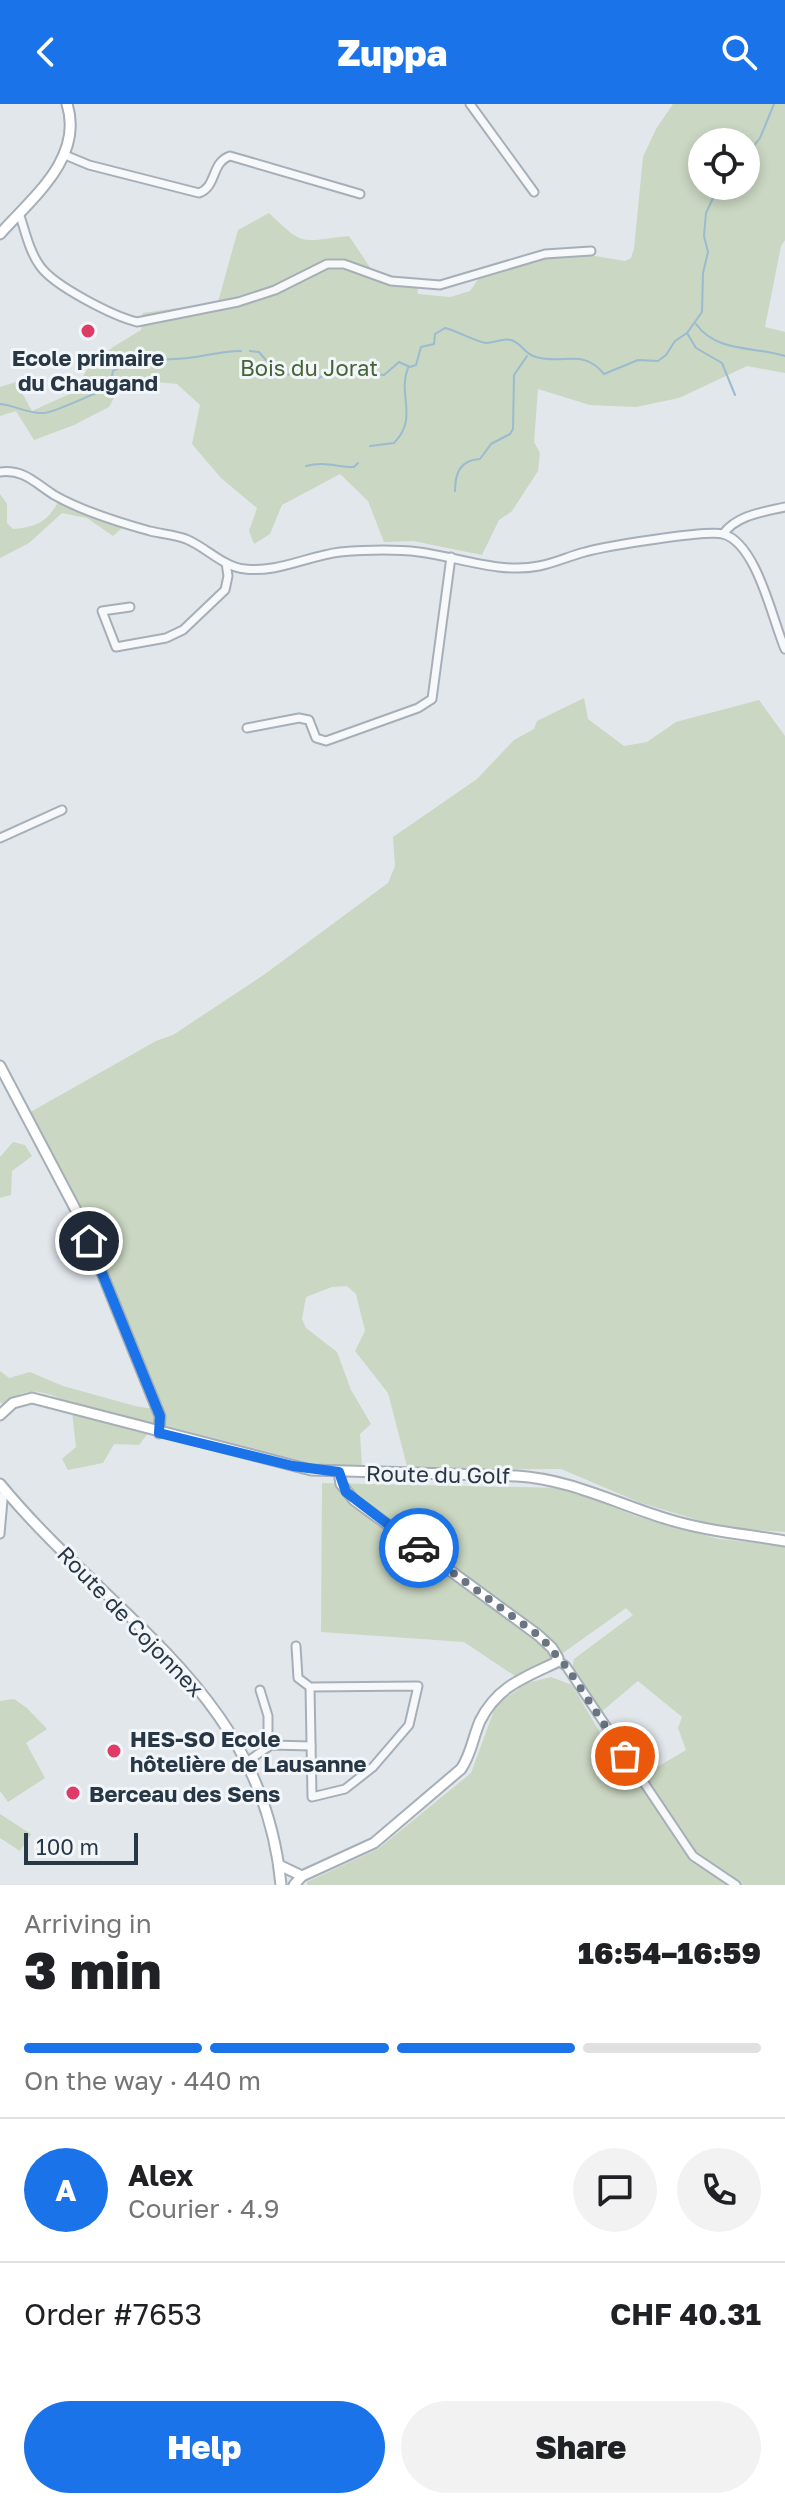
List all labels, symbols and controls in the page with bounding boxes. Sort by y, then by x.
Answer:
icon: back [24,30,68,74]
icon: search [717,30,761,74]
text: Zuppa [338,31,447,74]
map controls [688,128,760,200]
button: locate [688,128,760,200]
marker: Ecole primaire du Chaugand [79,322,97,340]
place label: Ecole primaire du Chaugand [12,344,164,396]
park label: Bois du Jorat [240,354,378,381]
pin [55,1207,123,1275]
icon: home [67,1219,111,1263]
street label: Route du Golf [366,1459,510,1489]
courier [379,1508,459,1588]
icon: car [397,1526,441,1570]
street label: Route de Cojonnex [52,1540,210,1702]
pin [591,1722,659,1790]
place label: HES-SO Ecole hôtelière de Lausanne [130,1725,367,1777]
icon: bag [603,1734,647,1778]
marker: HES-SO Ecole hôtelière de Lausanne [105,1742,123,1760]
place label: Berceau des Sens [89,1780,280,1807]
marker: Berceau des Sens [64,1784,82,1802]
scale bar [24,1829,138,1865]
text: 100 m [36,1833,99,1860]
text: Arriving in [24,1908,152,1939]
text: 16:54–16:59 [578,1935,761,1971]
text: 3 min [24,1938,161,2000]
text: On the way · 440 m [24,2065,261,2096]
button: chat [573,2148,657,2232]
button: phone [677,2148,761,2232]
text: Alex [128,2157,193,2193]
text: A [55,2172,77,2208]
text: Courier · 4.9 [128,2193,280,2224]
text: Order #7653 [24,2296,202,2332]
text: CHF 40.31 [610,2296,761,2332]
button: Help [24,2401,385,2493]
button: Share [401,2401,761,2493]

